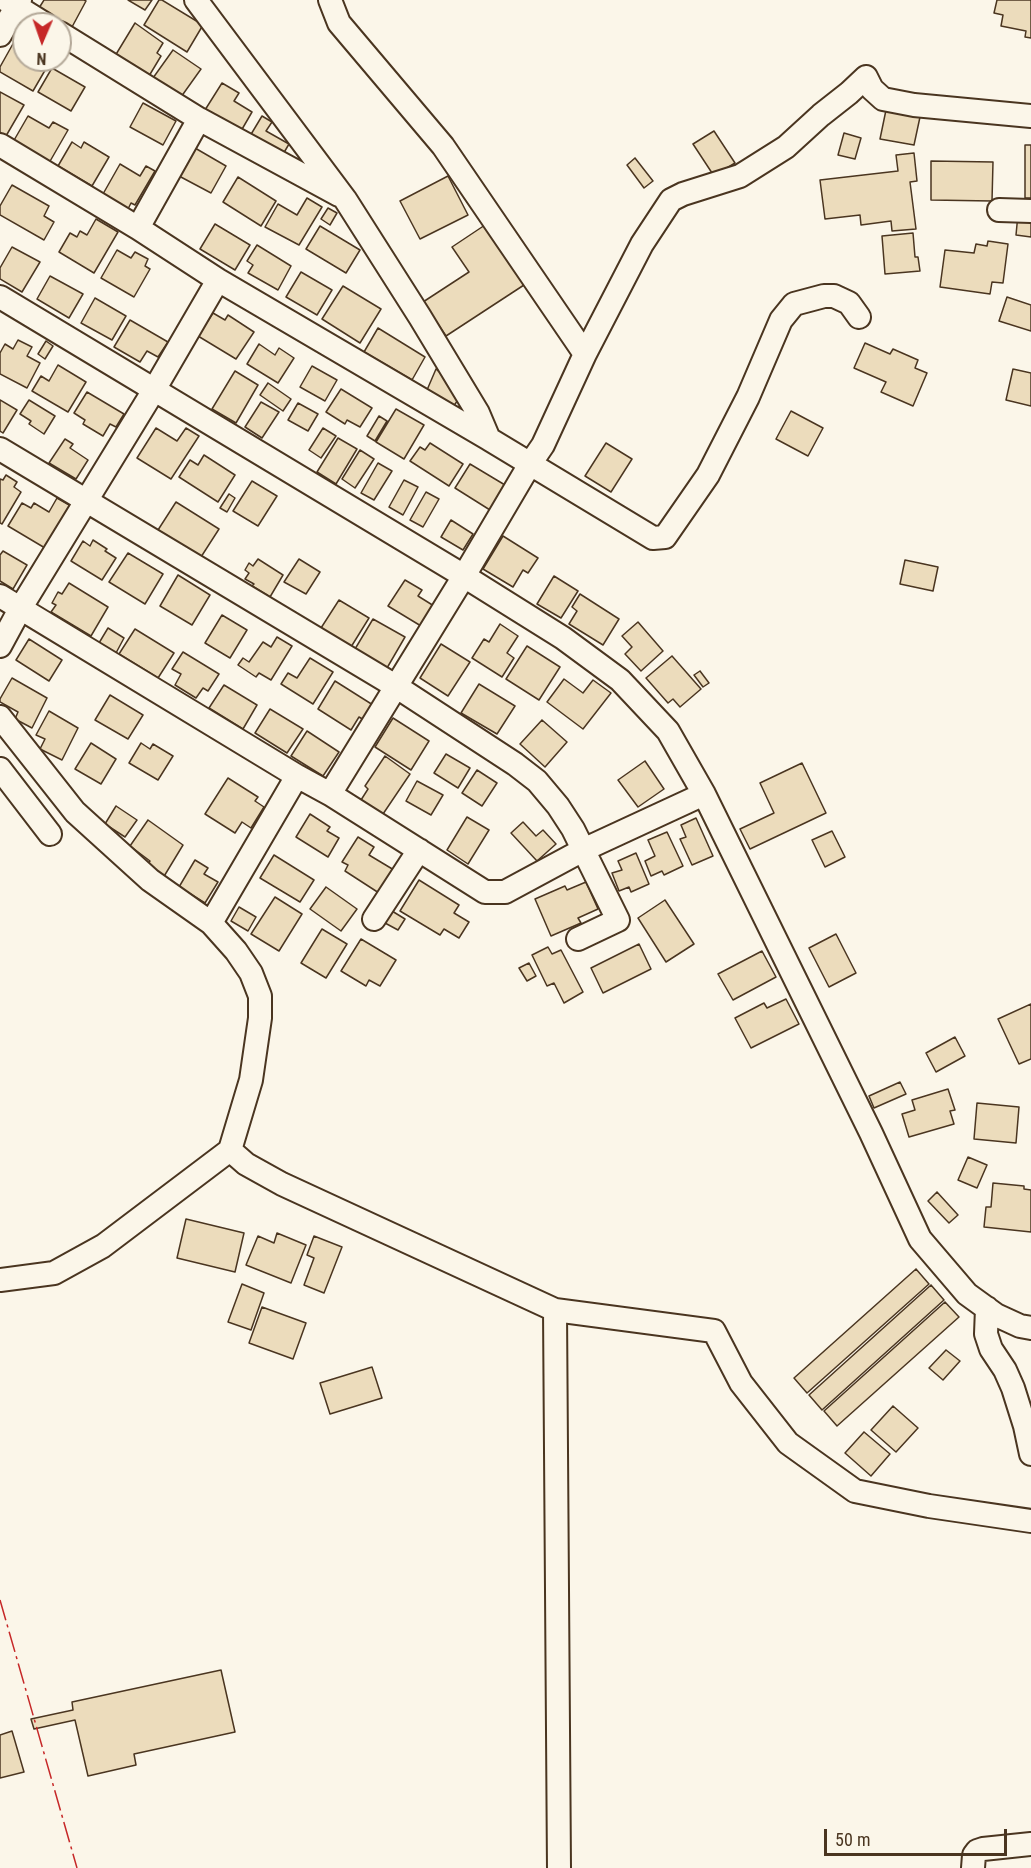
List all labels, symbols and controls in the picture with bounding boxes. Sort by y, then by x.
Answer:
north arrow [12,12,72,72]
text: N [36,49,47,68]
scale bar [827,1817,1010,1855]
text: 50 m [835,1829,870,1850]

